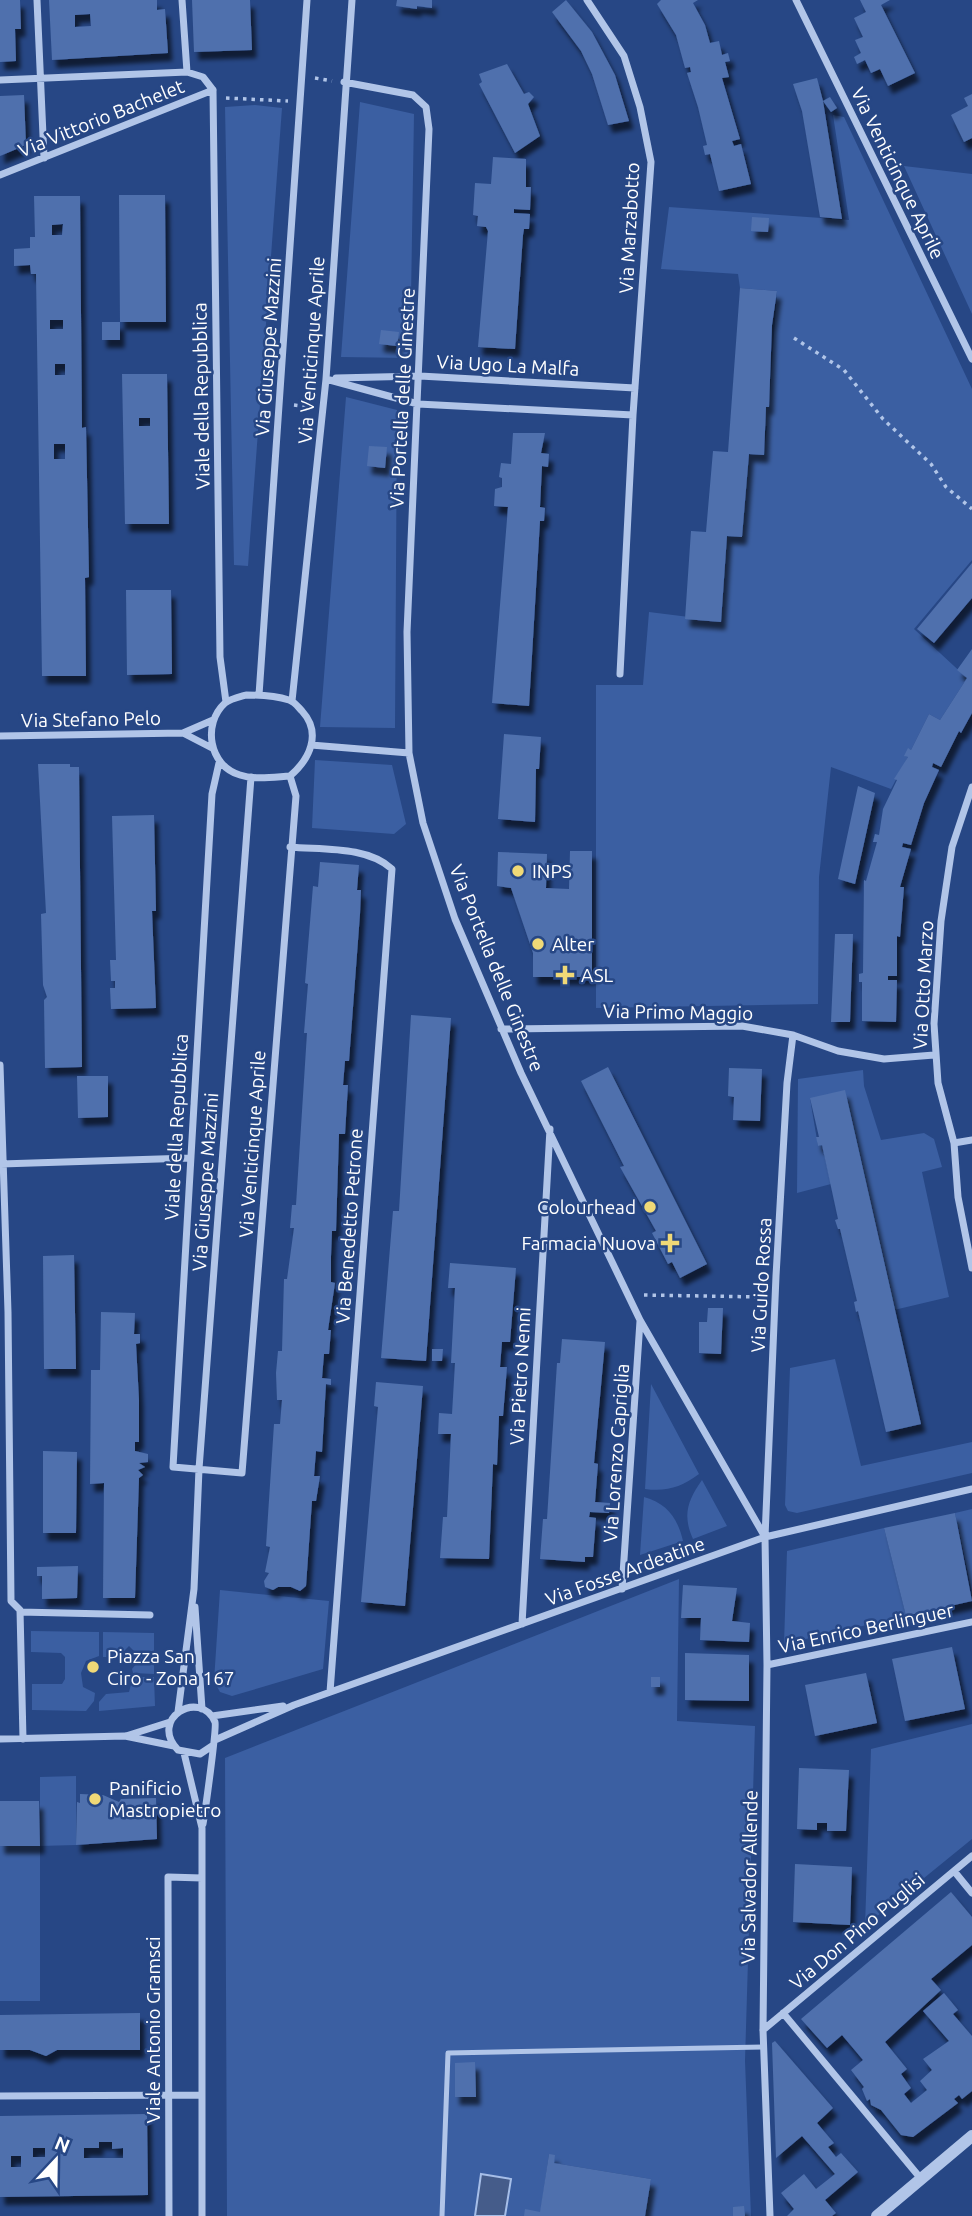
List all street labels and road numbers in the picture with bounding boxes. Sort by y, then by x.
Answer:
street label: Via Vittorio Bachelet [15,74,188,161]
street label: Via Venticinque Aprile [847,84,949,262]
street label: Via Marzabotto [615,162,643,294]
street label: Via Venticinque Aprile [293,255,329,445]
street label: Via Giuseppe Mazzini [251,257,285,437]
street label: Via Portella delle Ginestre [385,287,419,509]
street label: Viale della Repubblica [188,302,214,490]
street label: Via Ugo La Malfa [436,350,580,380]
street label: Via Stefano Pelo [21,707,161,731]
street label: Via Portella delle Ginestre [445,861,549,1075]
street label: Via Otto Marzo [909,920,937,1050]
street label: Via Primo Maggio [603,1000,753,1024]
street label: Viale della Repubblica [160,1033,192,1221]
street label: Via Venticinque Aprile [234,1049,270,1239]
street label: Via Giuseppe Mazzini [188,1092,222,1272]
street label: Via Benedetto Petrone [331,1128,367,1324]
street label: Via Guido Rossa [746,1217,776,1353]
street label: Via Pietro Nenni [505,1306,535,1446]
street label: Via Lorenzo Capriglia [599,1363,633,1543]
street label: Via Fosse Ardeatine [542,1532,708,1610]
street label: Via Enrico Berlinguer [776,1599,956,1657]
street label: Via Salvador Allende [736,1790,762,1964]
street label: Via Don Pino Puglisi [785,1868,929,1994]
street label: Viale Antonio Gramsci [142,1936,164,2124]

